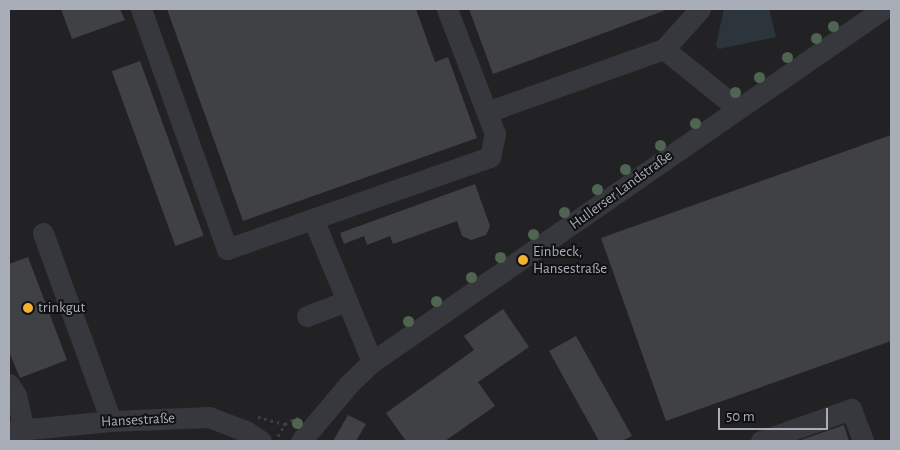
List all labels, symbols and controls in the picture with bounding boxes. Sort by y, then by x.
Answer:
street label: Hullerser Landstraße [566,147,676,233]
place label: Einbeck, Hansestraße [533,242,607,277]
marker: Einbeck, Hansestraße [517,254,529,266]
place label: trinkgut [38,299,85,317]
marker: trinkgut [22,302,34,314]
scale bar [720,398,830,430]
street label: Hansestraße [101,409,175,431]
text: 50 m [726,409,755,424]

